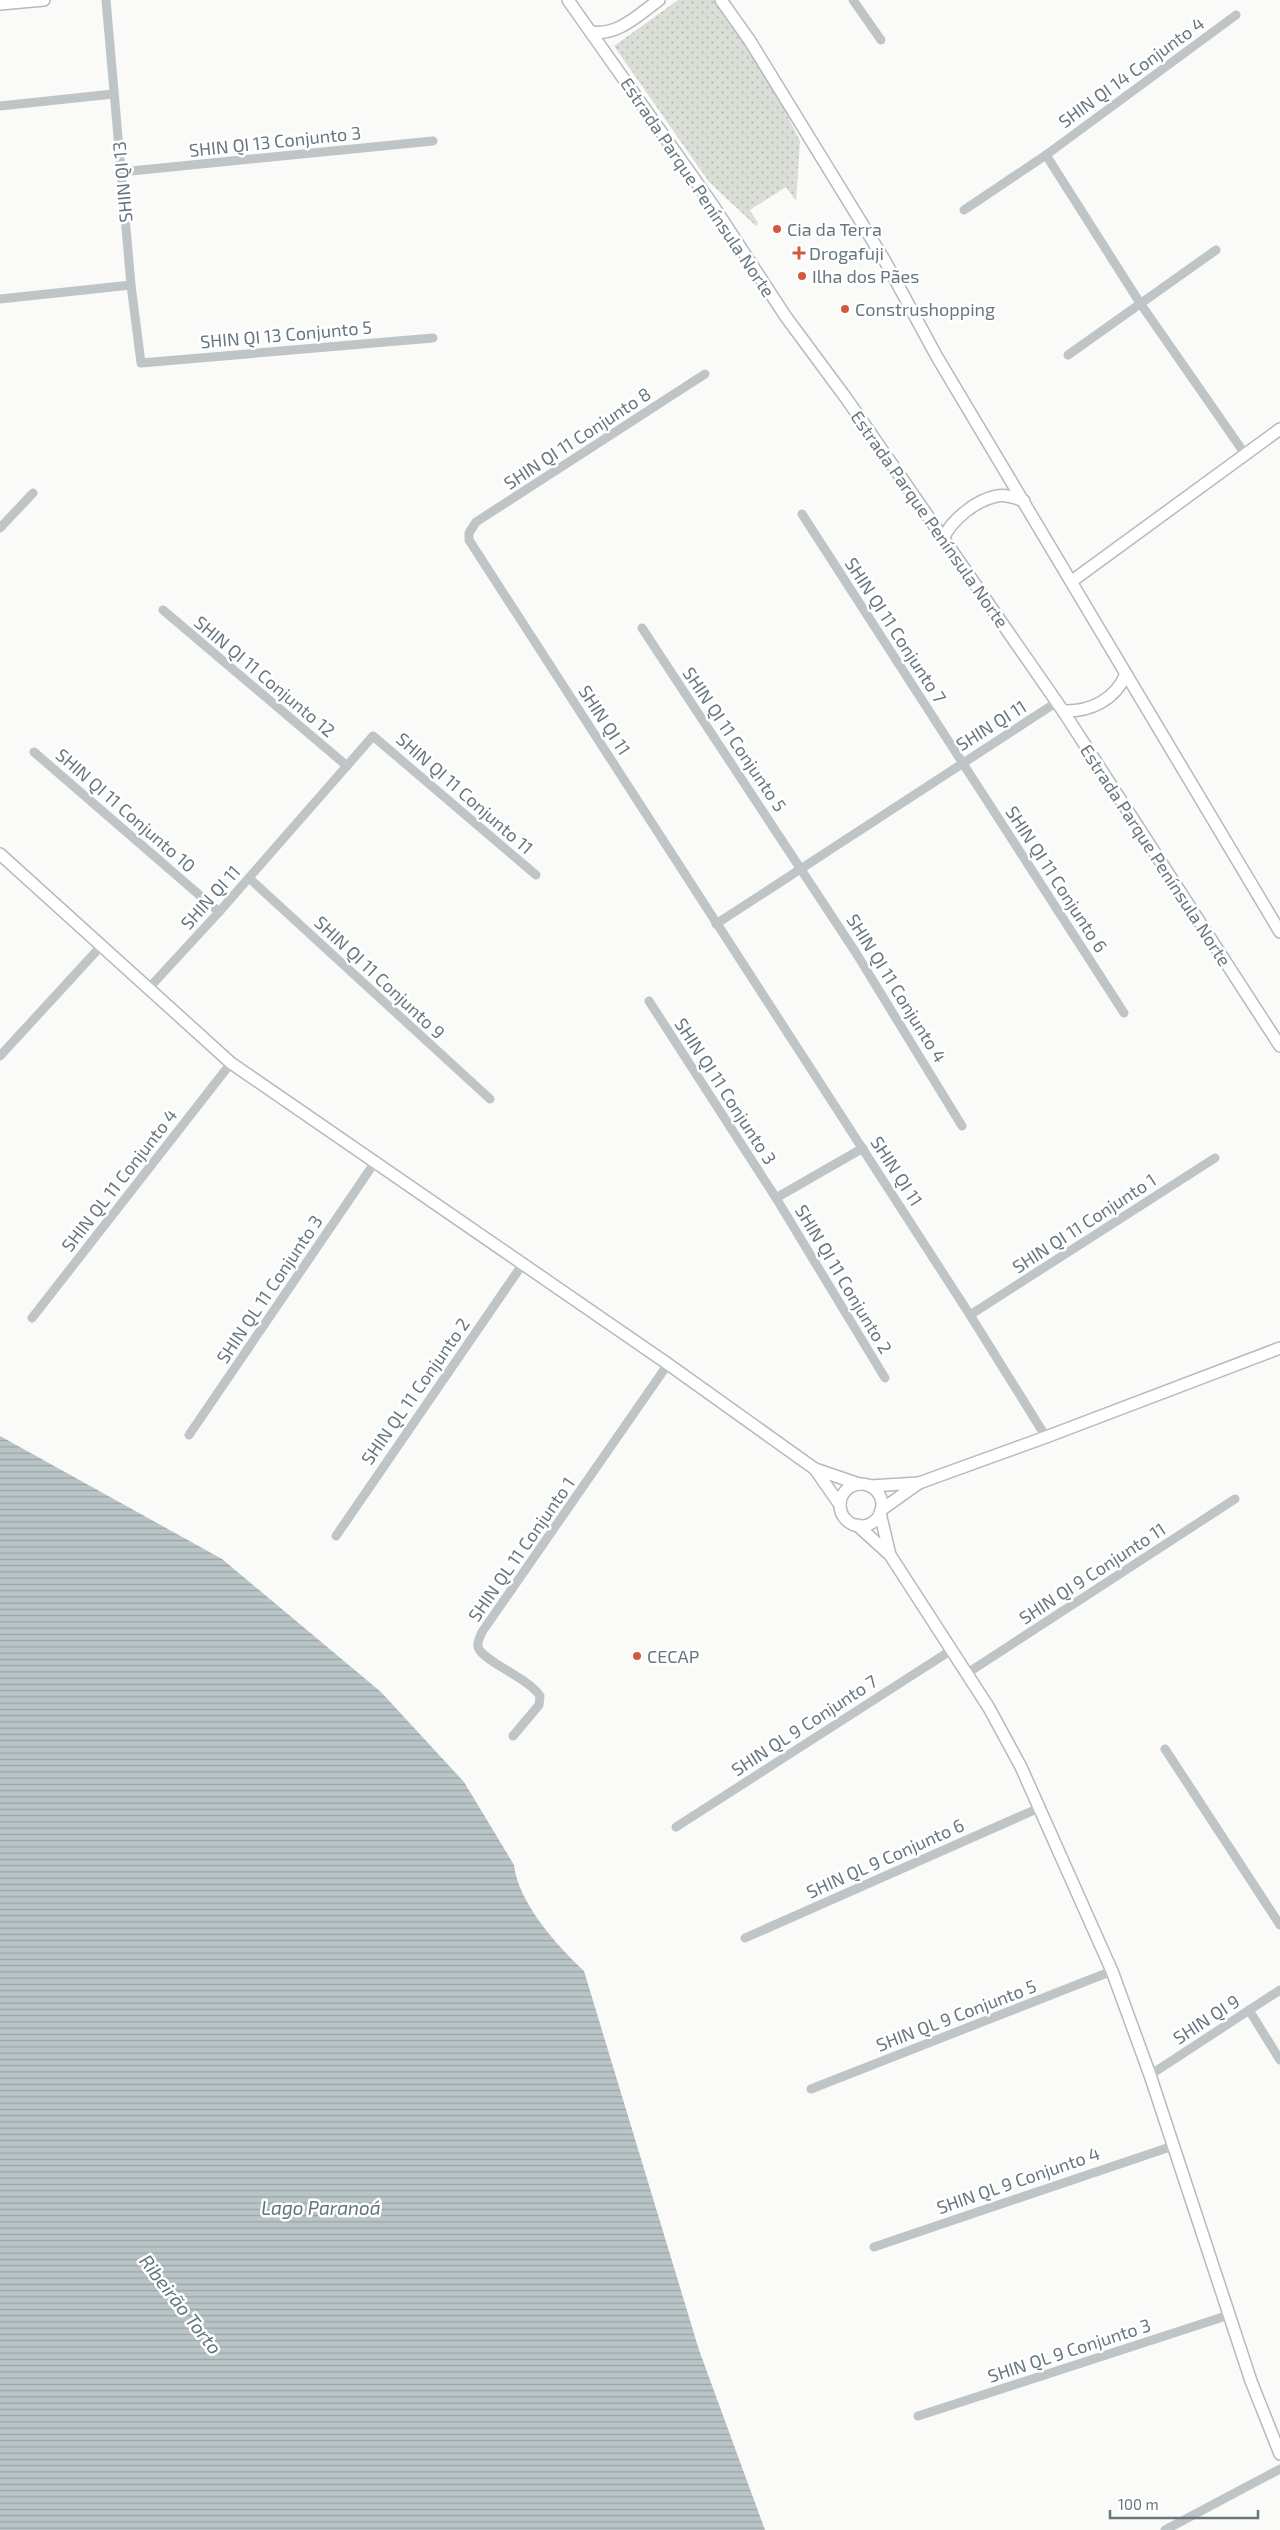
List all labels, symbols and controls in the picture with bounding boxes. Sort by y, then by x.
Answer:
street label: SHIN QI 14 Conjunto 4 [1054,12,1208,132]
street label: Estrada Parque Península Norte [616,73,780,301]
street label: SHIN QI 13 Conjunto 3 [188,121,362,161]
street label: SHIN QI 13 [107,140,137,224]
place label: Cia da Terra [787,218,882,240]
marker: Cia da Terra [771,223,783,235]
place label: Drogafuji [809,242,884,264]
marker: Drogafuji [793,247,805,259]
place label: Ilha dos Pães [812,265,919,287]
marker: Ilha dos Pães [796,270,808,282]
place label: Construshopping [855,298,995,320]
marker: Construshopping [839,303,851,315]
street label: SHIN QI 13 Conjunto 5 [199,316,373,352]
street label: SHIN QI 11 Conjunto 8 [499,382,655,494]
street label: Estrada Parque Península Norte [846,406,1014,632]
street label: SHIN QI 11 Conjunto 7 [841,553,951,707]
street label: SHIN QI 11 Conjunto 12 [190,611,340,741]
street label: SHIN QI 11 Conjunto 5 [678,663,792,815]
street label: SHIN QI 11 [574,681,636,759]
street label: SHIN QI 11 [952,695,1030,755]
street label: SHIN QI 11 Conjunto 11 [392,728,538,858]
street label: Estrada Parque Península Norte [1076,740,1236,970]
street label: SHIN QI 11 Conjunto 10 [52,743,200,877]
street label: SHIN QI 11 Conjunto 6 [1001,802,1113,956]
street label: SHIN QI 11 [176,860,244,934]
street label: SHIN QI 11 Conjunto 4 [842,910,952,1066]
street label: SHIN QI 11 Conjunto 9 [310,911,450,1043]
street label: SHIN QI 11 Conjunto 3 [671,1014,781,1168]
street label: SHIN QL 11 Conjunto 4 [56,1104,182,1256]
street label: SHIN QI 11 [866,1132,928,1210]
street label: SHIN QI 11 Conjunto 1 [1008,1168,1160,1278]
street label: SHIN QI 11 Conjunto 2 [791,1200,897,1358]
street label: SHIN QL 11 Conjunto 3 [211,1211,327,1367]
street label: SHIN QL 11 Conjunto 2 [356,1313,474,1469]
street label: SHIN QL 11 Conjunto 1 [463,1473,579,1625]
street label: SHIN QI 9 Conjunto 11 [1015,1517,1169,1629]
place label: CECAP [647,1645,699,1667]
marker: CECAP [631,1650,643,1662]
street label: SHIN QL 9 Conjunto 7 [727,1670,881,1780]
street label: SHIN QL 9 Conjunto 6 [803,1813,967,1903]
street label: SHIN QL 9 Conjunto 5 [873,1974,1039,2056]
street label: SHIN QI 9 [1169,1989,1243,2049]
street label: SHIN QL 9 Conjunto 4 [934,2142,1102,2218]
water label: Lago Paranoá [261,2196,381,2219]
water label: Ribeirão Torto [135,2250,227,2358]
street label: SHIN QL 9 Conjunto 3 [985,2313,1153,2387]
scale bar [1110,2488,1258,2520]
text: 100 m [1118,2495,1159,2513]

